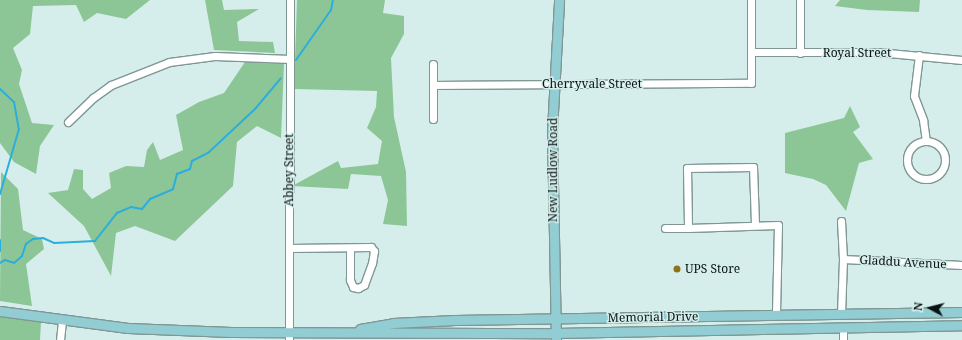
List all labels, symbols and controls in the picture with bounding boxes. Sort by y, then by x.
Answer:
street label: Royal Street [823,46,891,60]
street label: Cherryvale Street [542,77,642,91]
street label: New Ludlow Road [546,118,560,222]
street label: Abbey Street [282,134,296,206]
street label: Gladdu Avenue [859,253,947,271]
place label: UPS Store [685,262,740,276]
marker: UPS Store [672,264,682,274]
north arrow [910,288,950,328]
text: N [910,301,926,312]
street label: Memorial Drive [608,309,698,325]

